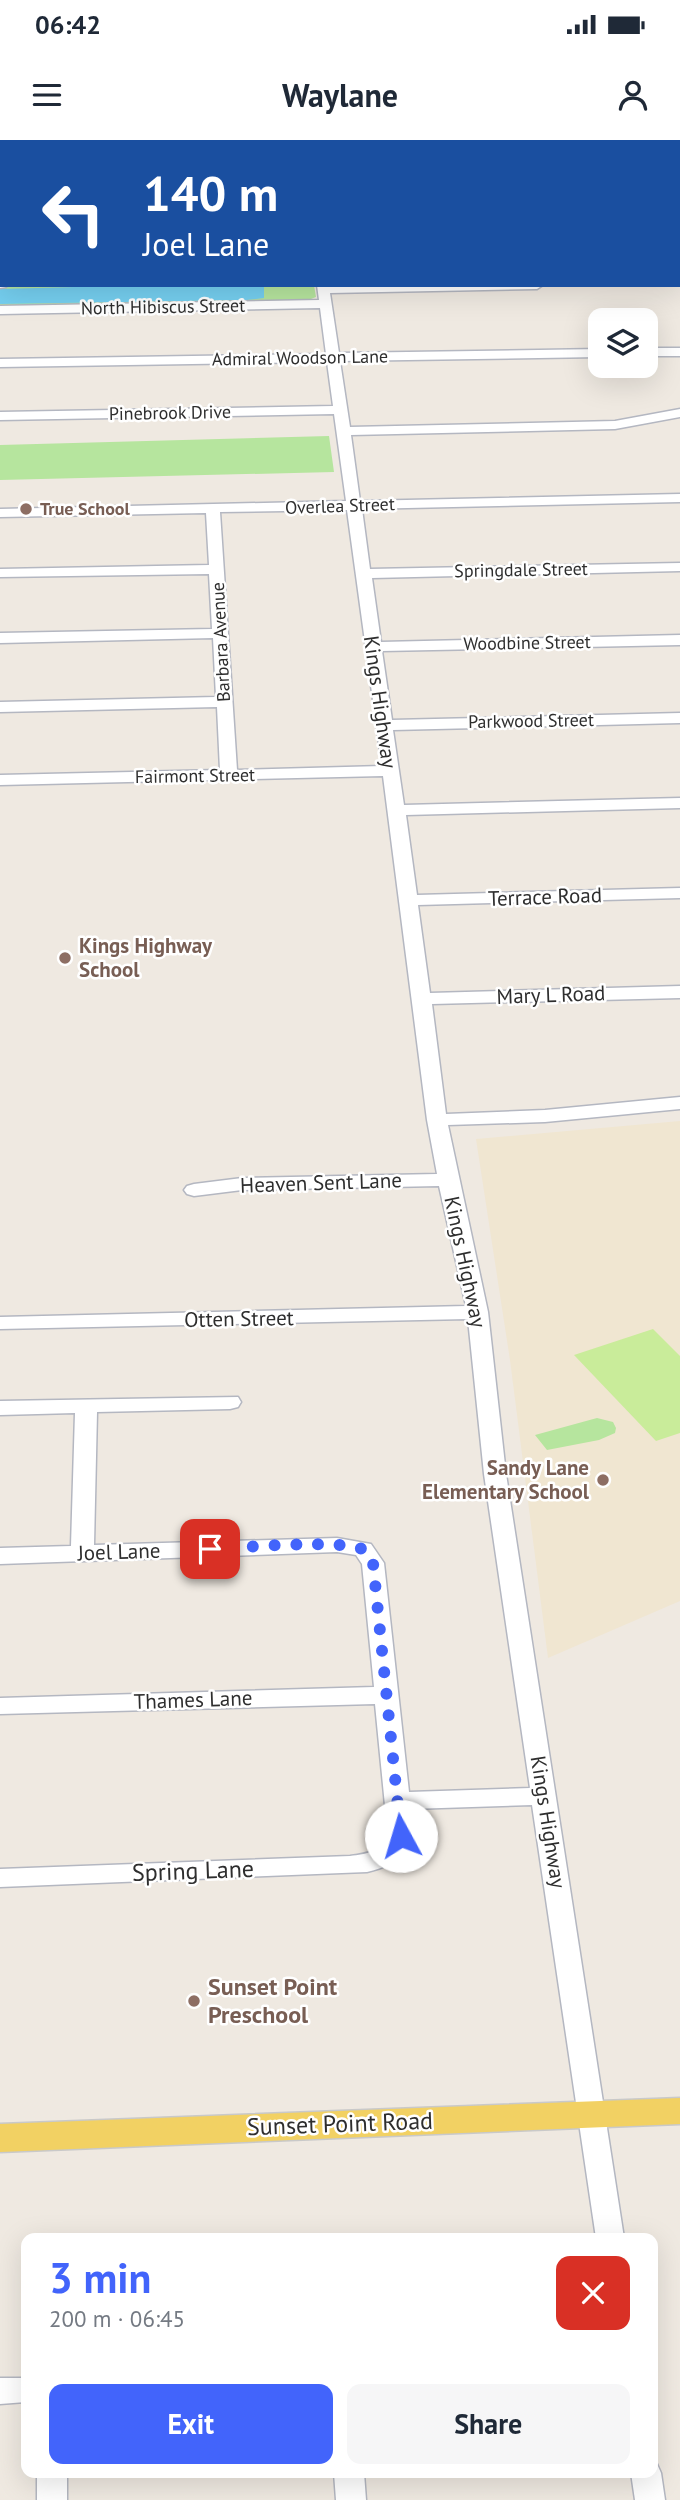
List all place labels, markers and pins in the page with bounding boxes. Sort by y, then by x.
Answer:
place label: True School [40,497,131,520]
marker: True School [18,501,34,517]
place label: Kings Highway School [79,932,213,983]
marker: Kings Highway School [57,950,73,966]
place label: Sandy Lane Elementary School [422,1454,590,1505]
marker: Sandy Lane Elementary School [595,1472,611,1488]
pin [180,1519,240,1579]
place label: Sunset Point Preschool [208,1971,338,2030]
marker: Sunset Point Preschool [186,1993,202,2009]

